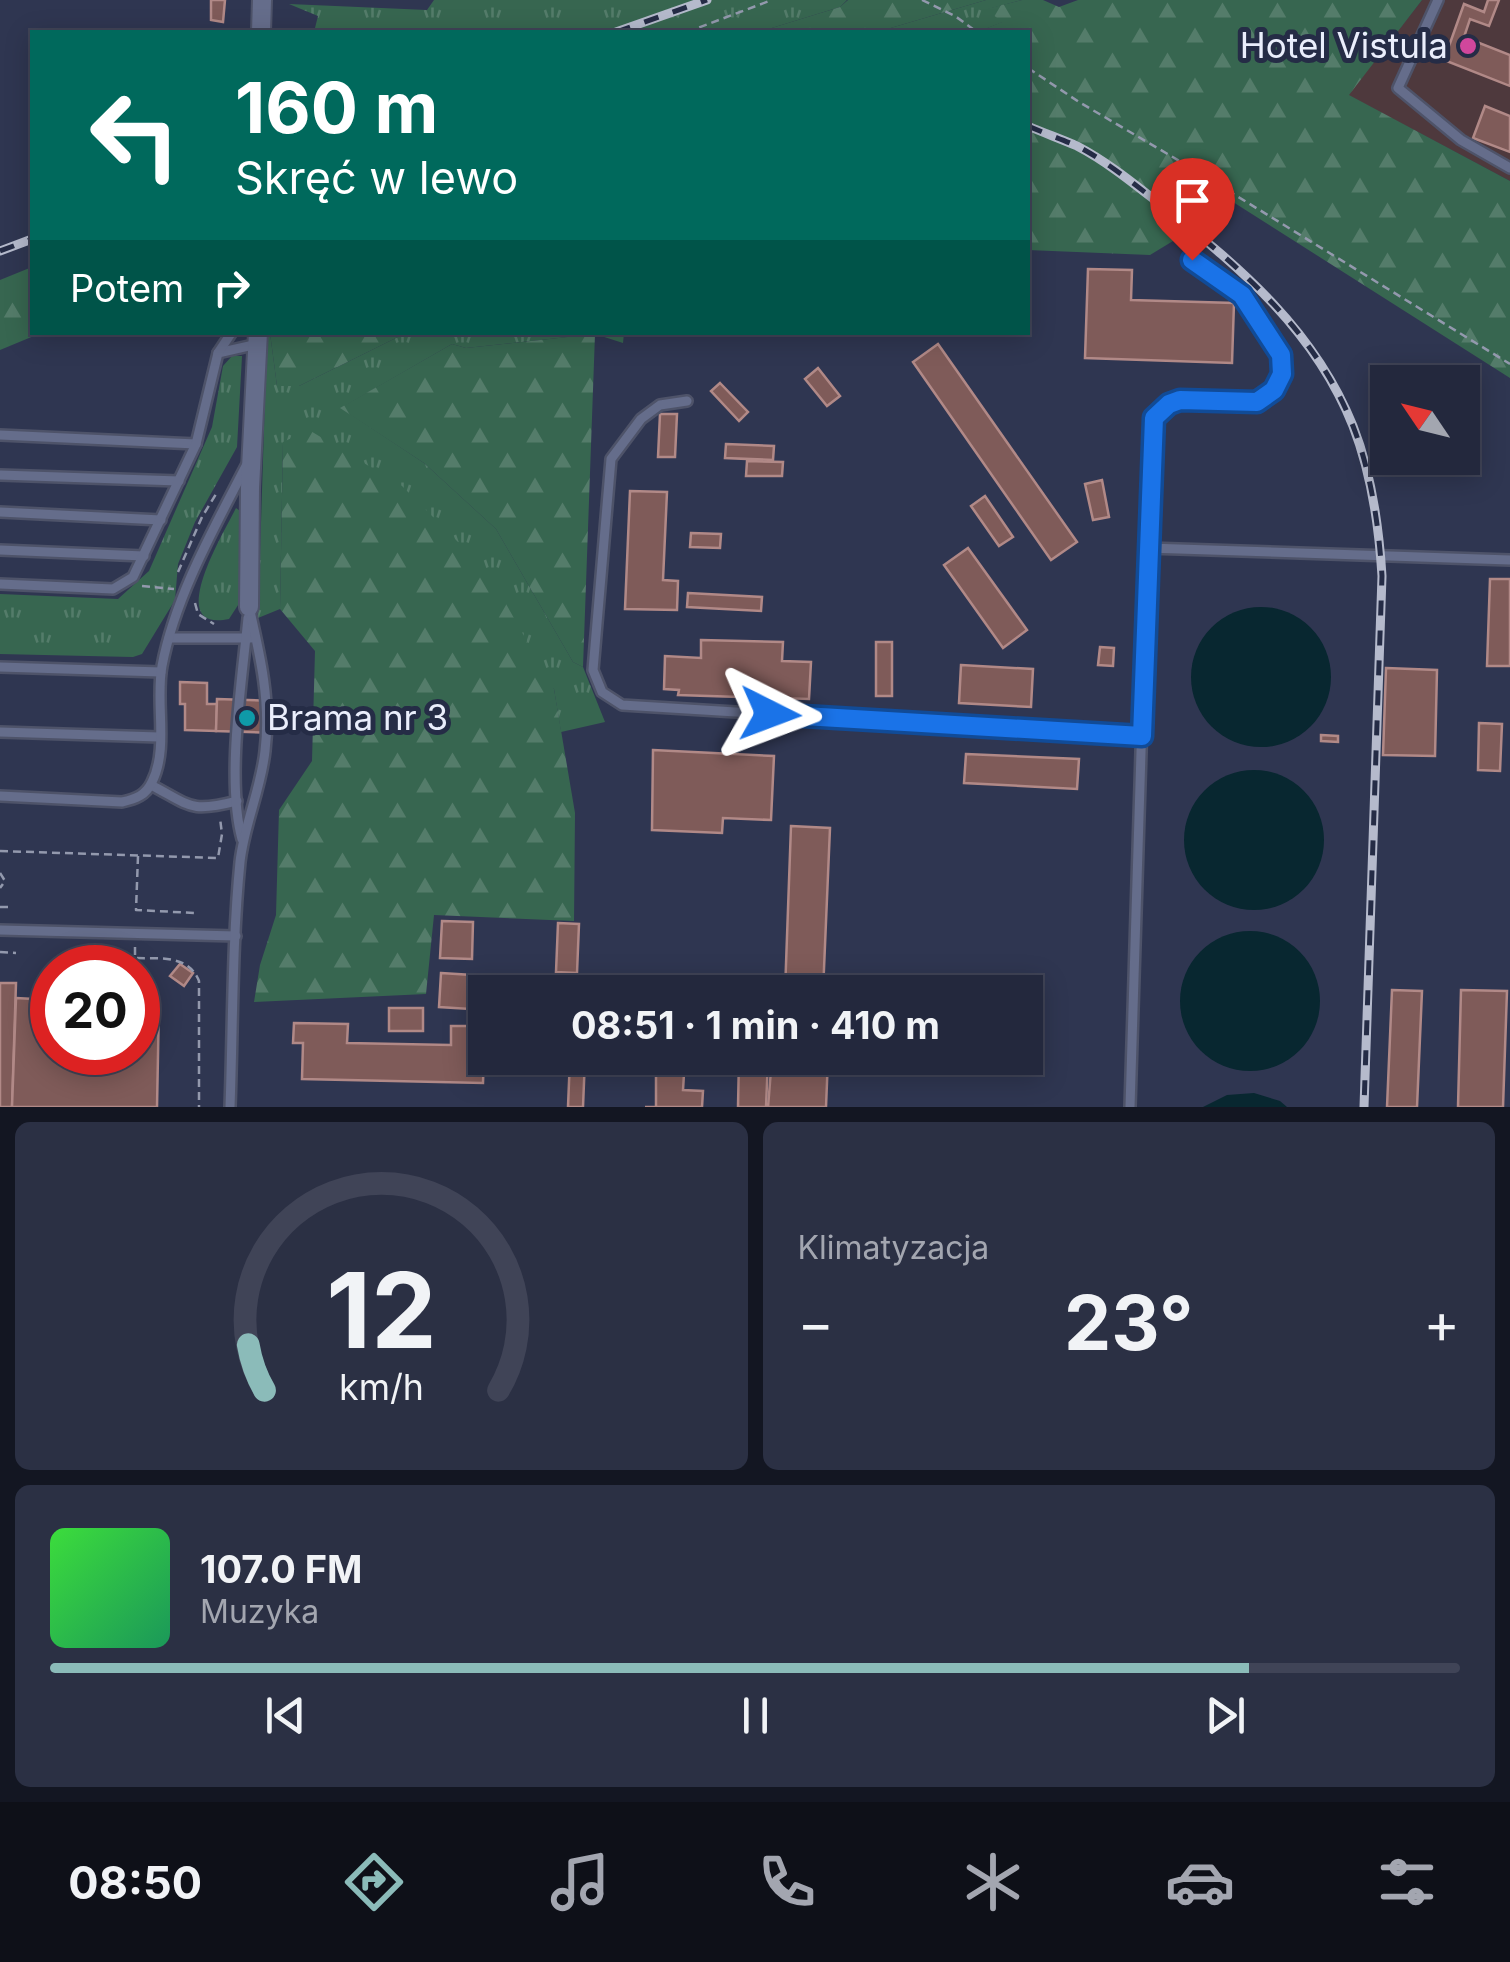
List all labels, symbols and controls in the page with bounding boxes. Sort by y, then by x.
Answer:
place label: Hotel Vistula [1240,24,1448,66]
marker: Hotel Vistula [1457,35,1479,57]
text: 160 m [235,65,438,150]
icon: left [70,70,200,200]
text: Skręć w lewo [235,150,518,205]
pin [1150,158,1235,261]
icon: arrive [1165,173,1220,228]
icon: right [204,260,259,315]
text: Potem [70,265,184,311]
north arrow [1370,365,1480,475]
map controls [1370,365,1480,475]
position arrow [718,662,822,766]
place label: Brama nr 3 [267,696,448,738]
marker: Brama nr 3 [236,707,258,729]
speed limit sign: 20 [30,945,160,1075]
text: 08:51 · 1 min · 410 m [571,1002,940,1048]
text: Klimatyzacja [798,1228,989,1267]
text: 12 [326,1247,436,1373]
text: 23° [1064,1277,1194,1368]
text: − [798,1290,834,1356]
text: + [1424,1290,1460,1356]
text: km/h [339,1365,424,1409]
text: 107.0 FM [200,1546,363,1592]
text: Muzyka [200,1592,319,1631]
icon: previous [258,1688,313,1743]
icon: pause [728,1688,783,1743]
icon: next [1198,1688,1253,1743]
icon: directions [339,1847,409,1917]
icon: music [545,1847,615,1917]
icon: phone [752,1847,822,1917]
icon: climate [958,1847,1028,1917]
icon: car [1165,1847,1235,1917]
icon: filters [1372,1847,1442,1917]
text: 08:50 [68,1855,202,1910]

